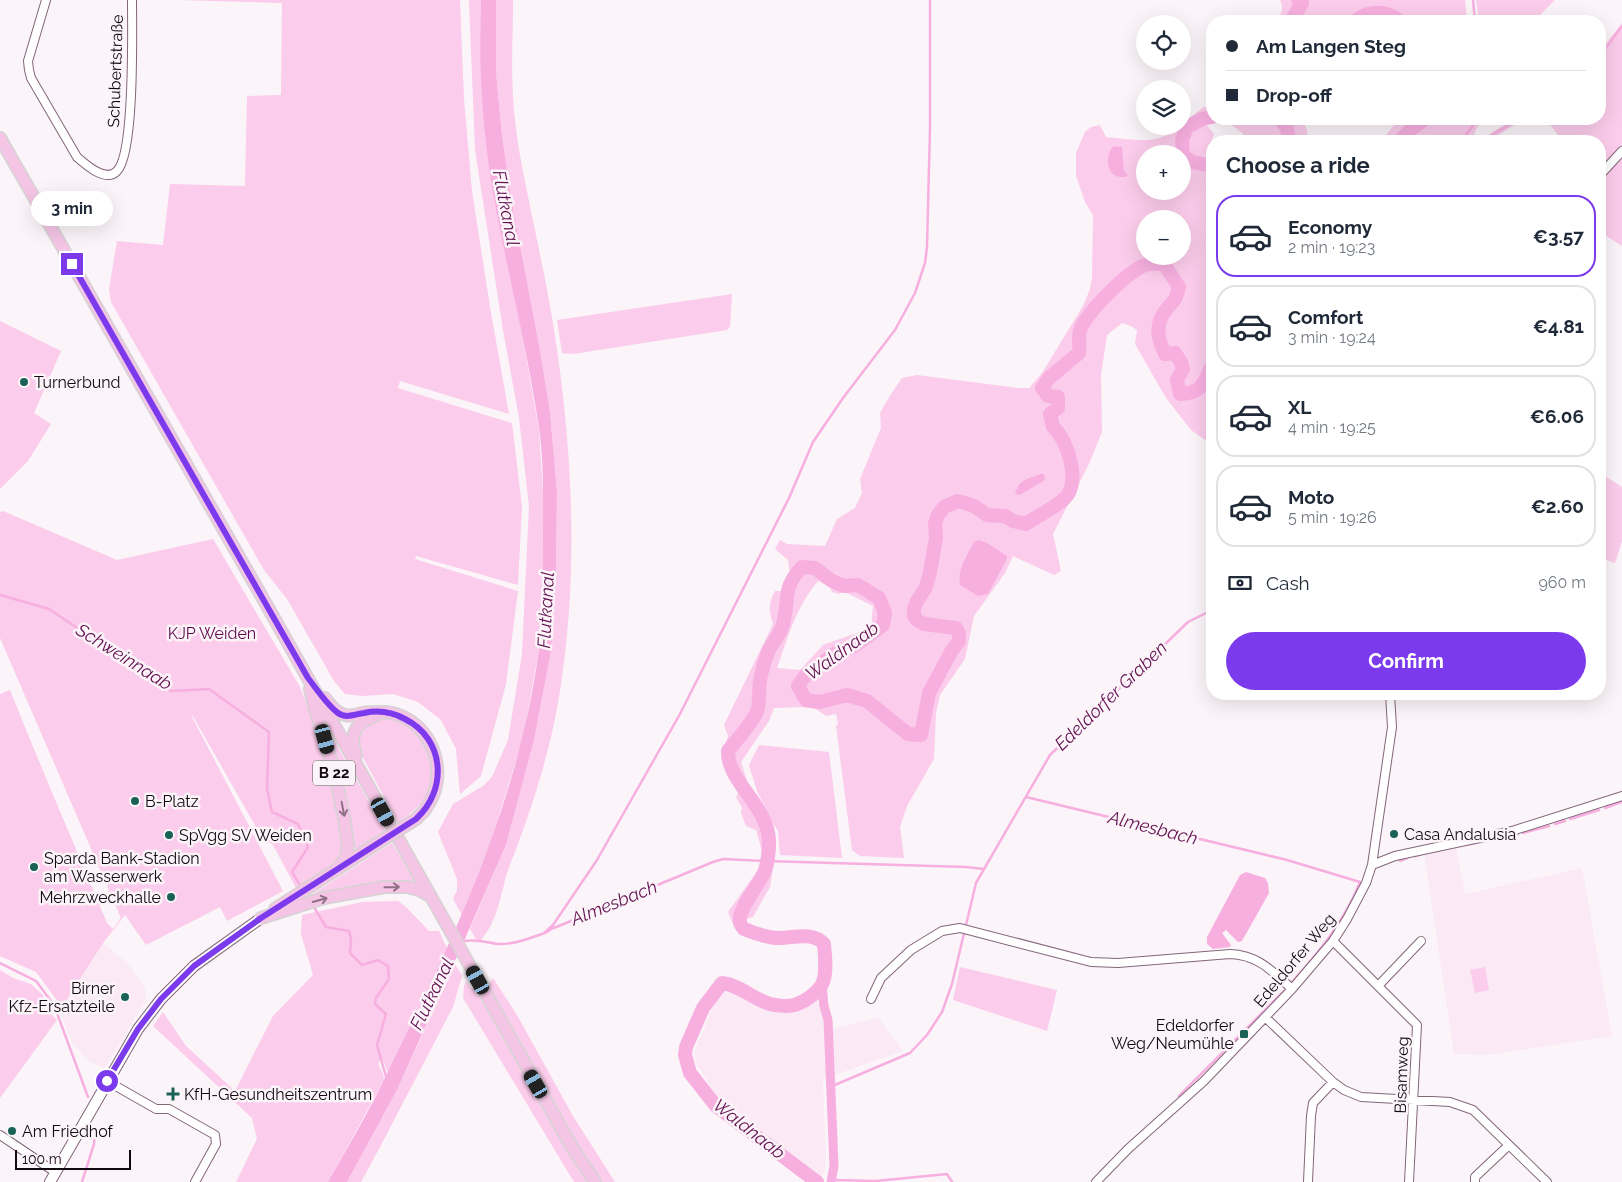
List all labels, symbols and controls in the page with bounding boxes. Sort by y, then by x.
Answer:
street label: Schubertstraße [104,14,127,128]
map controls [1136,15,1191,265]
button: locate [1136,15,1191,70]
text: Am Langen Steg [1256,35,1406,57]
button: layers [1136,80,1191,135]
text: Drop-off [1256,84,1332,106]
button: + [1136,145,1191,200]
text: Choose a ride [1226,152,1370,178]
water label: Flutkanal [489,168,524,248]
callout: 3 min [31,192,113,226]
text: 3 min [51,199,93,218]
button: − [1136,210,1191,265]
icon: car [1228,214,1273,259]
text: Economy [1288,216,1372,238]
text: €3.57 [1533,225,1584,247]
text: 2 min · 19:23 [1288,238,1375,257]
route end [61,253,83,275]
icon: car [1228,304,1273,349]
text: Comfort [1288,306,1363,328]
text: €4.81 [1533,315,1584,337]
text: 3 min · 19:24 [1288,328,1376,347]
place label: Turnerbund [34,373,121,392]
marker: Turnerbund [18,376,30,388]
icon: car [1228,394,1273,439]
text: XL [1288,396,1311,418]
text: €6.06 [1530,405,1584,427]
text: 4 min · 19:25 [1288,418,1376,437]
icon: car [1228,484,1273,529]
text: Moto [1288,486,1334,508]
text: €2.60 [1531,495,1584,517]
text: 5 min · 19:26 [1288,508,1377,527]
icon: cash [1226,569,1254,597]
water label: Flutkanal [533,571,558,649]
text: Cash [1266,572,1310,594]
text: 960 m [1538,573,1586,592]
water label: Waldnaab [801,617,882,684]
water label: Schweinnaab [72,618,176,694]
park label: KJP Weiden [168,624,256,643]
button: Confirm [1226,632,1586,690]
water label: Edeldorfer Graben [1050,637,1171,754]
car [313,723,336,755]
road number: B 22 [313,760,355,786]
place label: B-Platz [145,792,199,811]
marker: B-Platz [129,795,141,807]
car [369,795,396,829]
one-way arrow [338,801,348,817]
water label: Almesbach [1105,806,1200,849]
place label: Casa Andalusia [1404,825,1516,844]
place label: SpVgg SV Weiden [179,826,312,845]
marker: Casa Andalusia [1388,828,1400,840]
marker: SpVgg SV Weiden [163,829,175,841]
place label: Sparda Bank-Stadion am Wasserwerk [44,849,200,886]
marker: Sparda Bank-Stadion am Wasserwerk [28,861,40,873]
water label: Almesbach [567,876,660,930]
one-way arrow [384,883,400,892]
place label: Mehrzweckhalle [39,888,161,907]
marker: Mehrzweckhalle [165,891,177,903]
one-way arrow [311,894,327,904]
street label: Edeldorfer Weg [1250,910,1339,1011]
water label: Flutkanal [405,954,458,1033]
car [464,963,491,997]
place label: Birner Kfz-Ersatzteile [9,979,115,1016]
marker: Birner Kfz-Ersatzteile [119,991,131,1003]
place label: Edeldorfer Weg/Neumühle [1111,1016,1234,1053]
marker: Edeldorfer Weg/Neumühle [1238,1028,1250,1040]
street label: Bisamweg [1391,1036,1412,1114]
car [522,1067,549,1101]
route start [96,1070,118,1092]
place label: KfH-Gesundheitszentrum [184,1085,372,1104]
marker: KfH-Gesundheitszentrum [166,1087,180,1101]
water label: Waldnaab [709,1094,789,1163]
place label: Am Friedhof [22,1122,114,1141]
marker: Am Friedhof [6,1125,18,1137]
scale bar [15,1147,131,1170]
text: 100 m [22,1151,62,1167]

